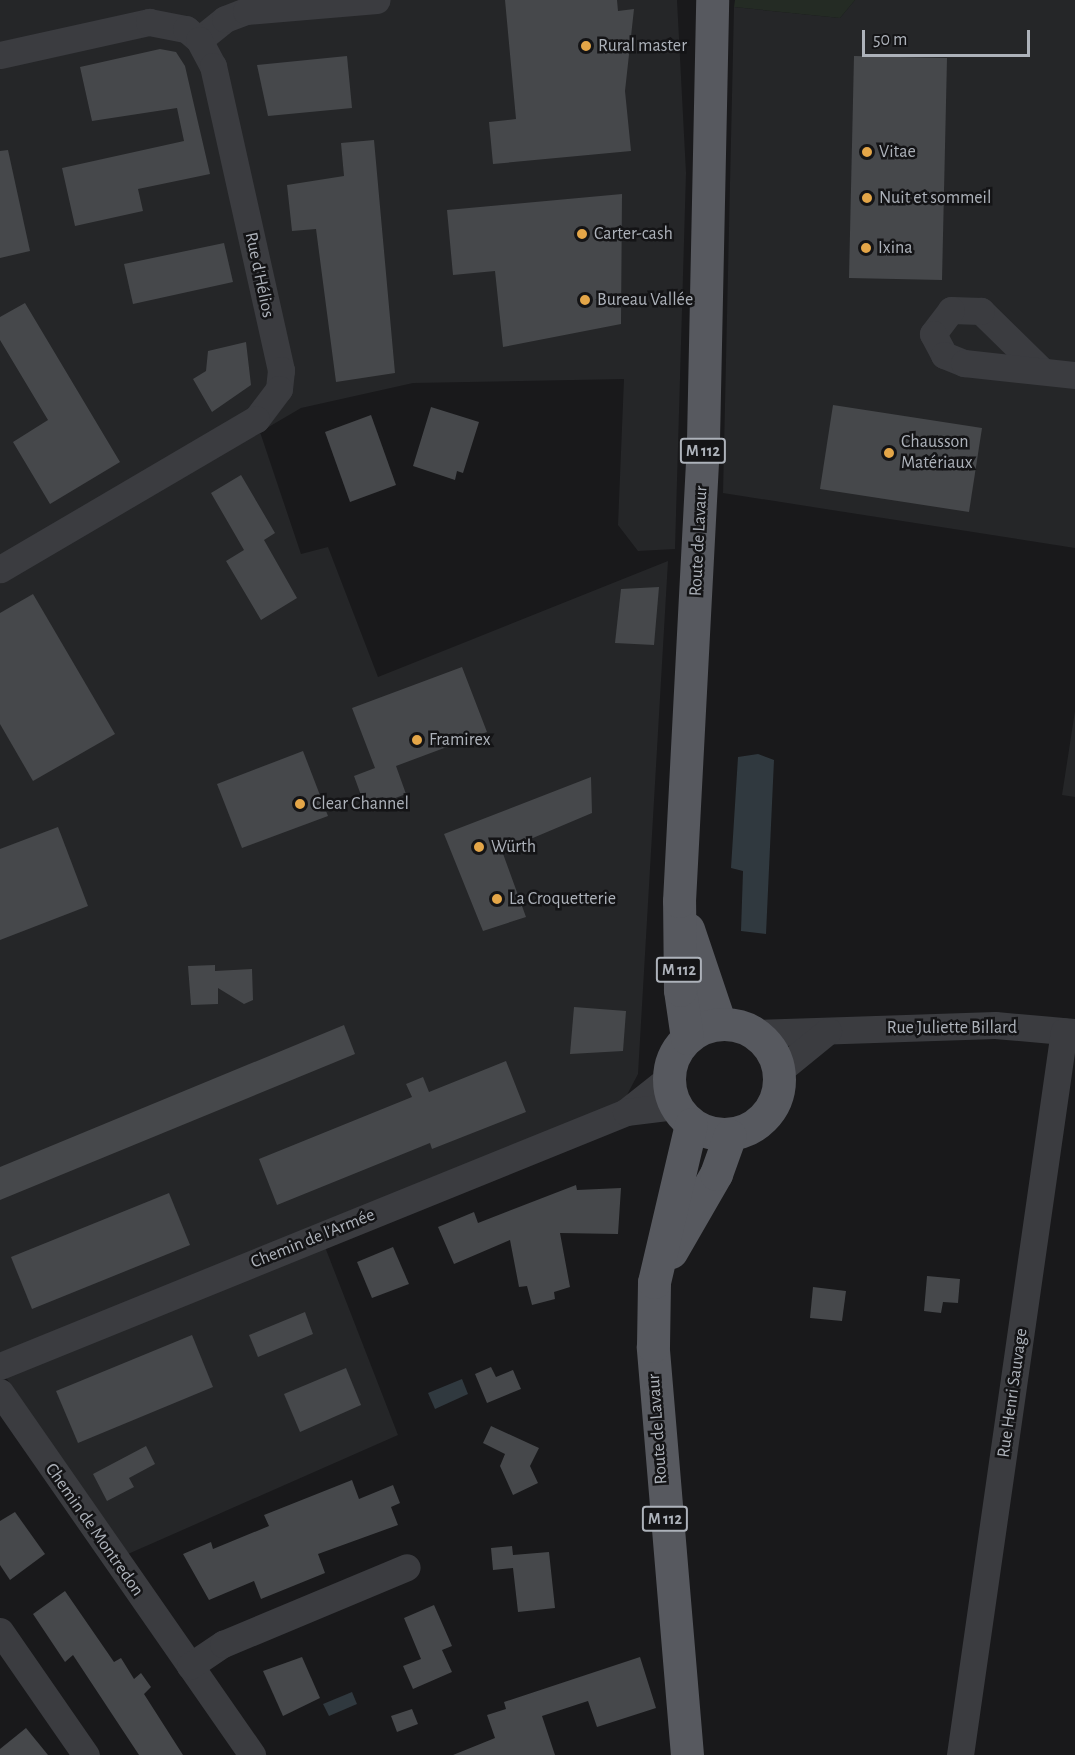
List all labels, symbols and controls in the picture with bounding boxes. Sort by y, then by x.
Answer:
scale bar [865,18,1033,56]
text: 50 m [873,31,907,49]
place label: Rural master [598,35,687,57]
marker: Rural master [579,39,593,53]
place label: Vitae [879,141,916,163]
marker: Vitae [860,145,874,159]
place label: Nuit et sommeil [879,187,991,209]
marker: Nuit et sommeil [860,191,874,205]
place label: Carter-cash [594,223,673,245]
marker: Carter-cash [575,227,589,241]
street label: Rue d'Hélios [239,230,279,320]
place label: Ixina [878,237,913,259]
marker: Ixina [859,241,873,255]
place label: Bureau Vallée [597,289,693,311]
marker: Bureau Vallée [578,293,592,307]
place label: Chausson Matériaux [901,432,973,474]
road number: M 112 [679,438,727,464]
marker: Chausson Matériaux [882,446,896,460]
street label: Route de Lavaur [685,485,713,597]
place label: Framirex [429,729,491,751]
marker: Framirex [410,733,424,747]
place label: Clear Channel [312,793,409,815]
marker: Clear Channel [293,797,307,811]
place label: Würth [491,836,536,858]
marker: Würth [472,840,486,854]
place label: La Croquetterie [509,888,616,910]
marker: La Croquetterie [490,892,504,906]
road number: M 112 [655,957,703,983]
street label: Rue Juliette Billard [887,1017,1017,1039]
street label: Chemin de l'Armée [248,1204,378,1274]
street label: Rue Henri Sauvage [993,1327,1033,1459]
street label: Route de Lavaur [643,1373,673,1485]
street label: Chemin de Montredon [40,1459,148,1601]
road number: M 112 [641,1506,689,1532]

